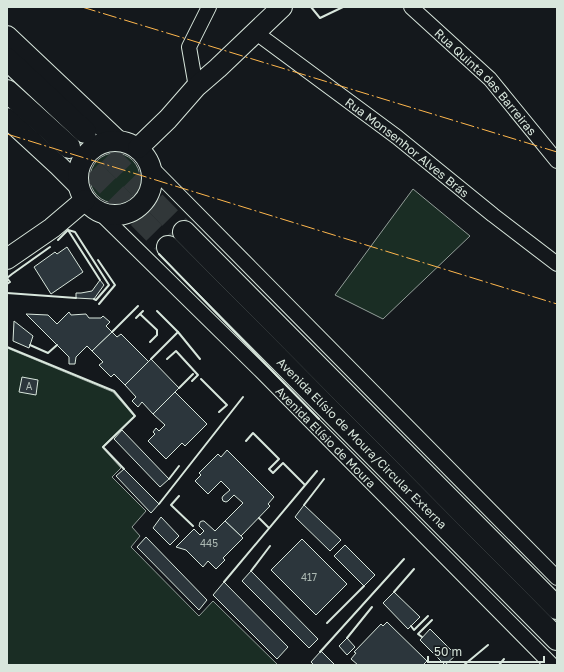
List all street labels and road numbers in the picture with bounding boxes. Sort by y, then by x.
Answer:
street label: Rua Quinta das Barreiras [432,25,540,138]
street label: Rua Monsenhor Alves Brás [343,94,472,200]
street label: Avenida Elísio de Moura/Circular Externa [274,354,450,532]
street label: Avenida Elísio de Moura [273,383,379,491]

